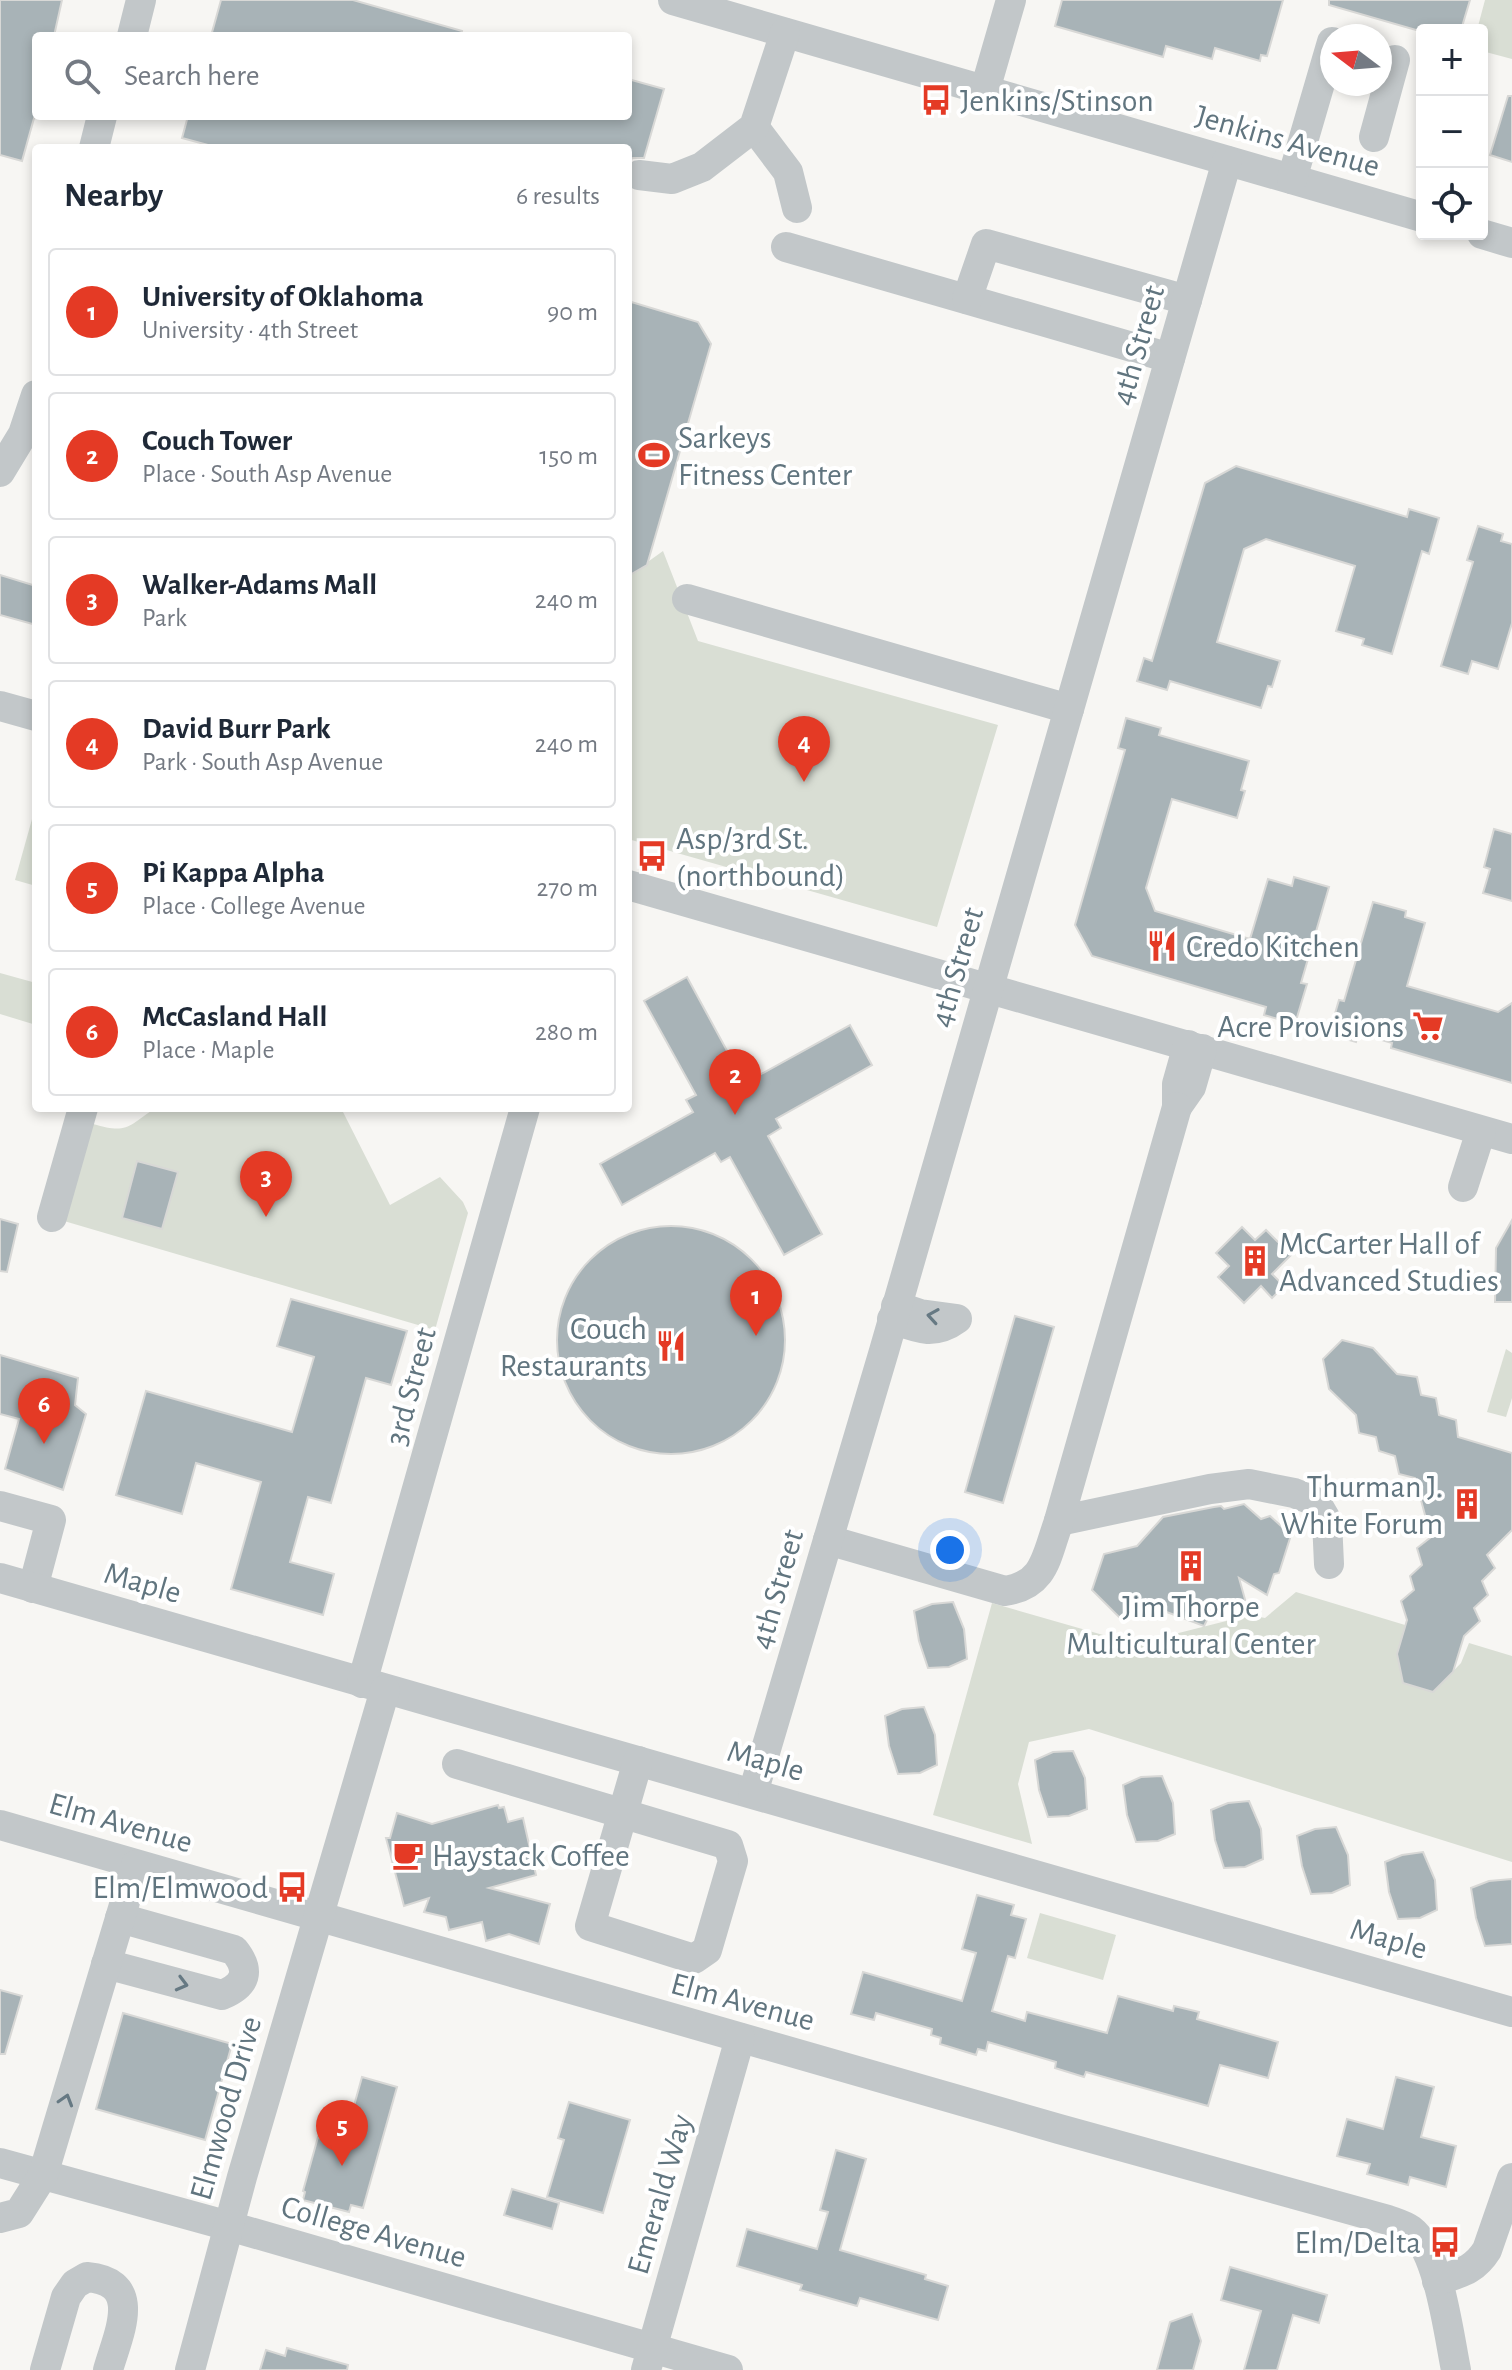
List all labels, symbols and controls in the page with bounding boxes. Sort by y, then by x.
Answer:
north arrow [1320,24,1392,96]
map controls [1416,24,1488,240]
button: + [1416,24,1488,96]
search box [32,32,632,120]
icon: search [60,54,104,98]
text: Search here [124,61,260,91]
bus stop icon: Jenkins/Stinson [919,83,953,117]
place label: Jenkins/Stinson [960,85,1154,117]
button: − [1416,96,1488,168]
street label: Jenkins Avenue [1192,99,1383,182]
button: locate [1416,168,1488,240]
text: Nearby [64,179,163,213]
text: 6 results [516,183,600,209]
text: University of Oklahoma [142,282,424,312]
street label: 4th Street [1106,282,1170,409]
text: 1 [87,299,97,325]
text: 90 m [547,299,598,325]
text: University · 4th Street [142,317,358,343]
place label: Sarkeys Fitness Center [678,422,853,491]
text: Couch Tower [142,426,292,456]
sports icon: Sarkeys Fitness Center [637,438,671,472]
text: 2 [86,443,98,469]
text: 150 m [539,443,598,469]
text: Place · South Asp Avenue [142,461,392,487]
text: Walker-Adams Mall [142,570,377,600]
text: 3 [86,587,98,613]
text: 240 m [535,587,598,613]
text: Park [142,605,187,631]
text: David Burr Park [142,714,331,744]
pin: 4 [778,716,830,782]
text: 4 [85,731,99,757]
text: 240 m [535,731,598,757]
text: Park · South Asp Avenue [142,749,383,775]
place label: Asp/3rd St. (northbound) [676,823,845,892]
bus stop icon: Asp/3rd St. (northbound) [635,839,669,873]
text: Pi Kappa Alpha [142,858,325,888]
text: 5 [86,875,98,901]
text: 270 m [537,875,598,901]
text: Place · College Avenue [142,893,366,919]
street label: 4th Street [925,904,989,1031]
restaurant icon: Credo Kitchen [1145,929,1179,963]
place label: Credo Kitchen [1186,931,1360,963]
text: McCasland Hall [142,1002,327,1032]
supermarket icon: Acre Provisions [1411,1009,1445,1043]
place label: Acre Provisions [1217,1011,1404,1043]
text: 6 [86,1019,98,1045]
text: 280 m [535,1019,598,1045]
text: Place · Maple [142,1037,274,1063]
pin: 2 [709,1049,761,1115]
pin: 3 [240,1151,292,1217]
place label: McCarter Hall of Advanced Studies [1279,1228,1499,1297]
building icon: McCarter Hall of Advanced Studies [1238,1244,1272,1278]
pin: 1 [730,1270,782,1336]
one-way arrow [926,1308,940,1325]
place label: Couch Restaurants [500,1313,647,1382]
street label: 3rd Street [380,1324,442,1449]
restaurant icon: Couch Restaurants [654,1329,688,1363]
pin: 6 [18,1378,70,1444]
place label: Thurman J. White Forum [1281,1471,1443,1540]
building icon: Thurman J. White Forum [1450,1487,1484,1521]
street label: 4th Street [745,1526,809,1653]
your location [930,1530,970,1570]
building icon: Jim Thorpe Multicultural Center [1174,1549,1208,1583]
street label: Maple [101,1557,185,1609]
place label: Jim Thorpe Multicultural Center [1066,1591,1316,1660]
street label: Maple [724,1735,808,1787]
street label: Elm Avenue [45,1787,196,1859]
cafe icon: Haystack Coffee [391,1838,425,1872]
place label: Haystack Coffee [432,1840,630,1872]
bus stop icon: Elm/Elmwood [275,1870,309,1904]
place label: Elm/Elmwood [93,1872,268,1904]
street label: Maple [1347,1913,1431,1965]
street label: Elm Avenue [667,1967,818,2037]
one-way arrow [174,1975,188,1992]
street label: Elmwood Drive [184,2013,267,2204]
one-way arrow [57,2094,73,2108]
pin: 5 [316,2100,368,2166]
street label: Emerald Way [622,2110,698,2278]
street label: College Avenue [278,2190,470,2274]
bus stop icon: Elm/Delta [1428,2225,1462,2259]
place label: Elm/Delta [1295,2227,1421,2259]

